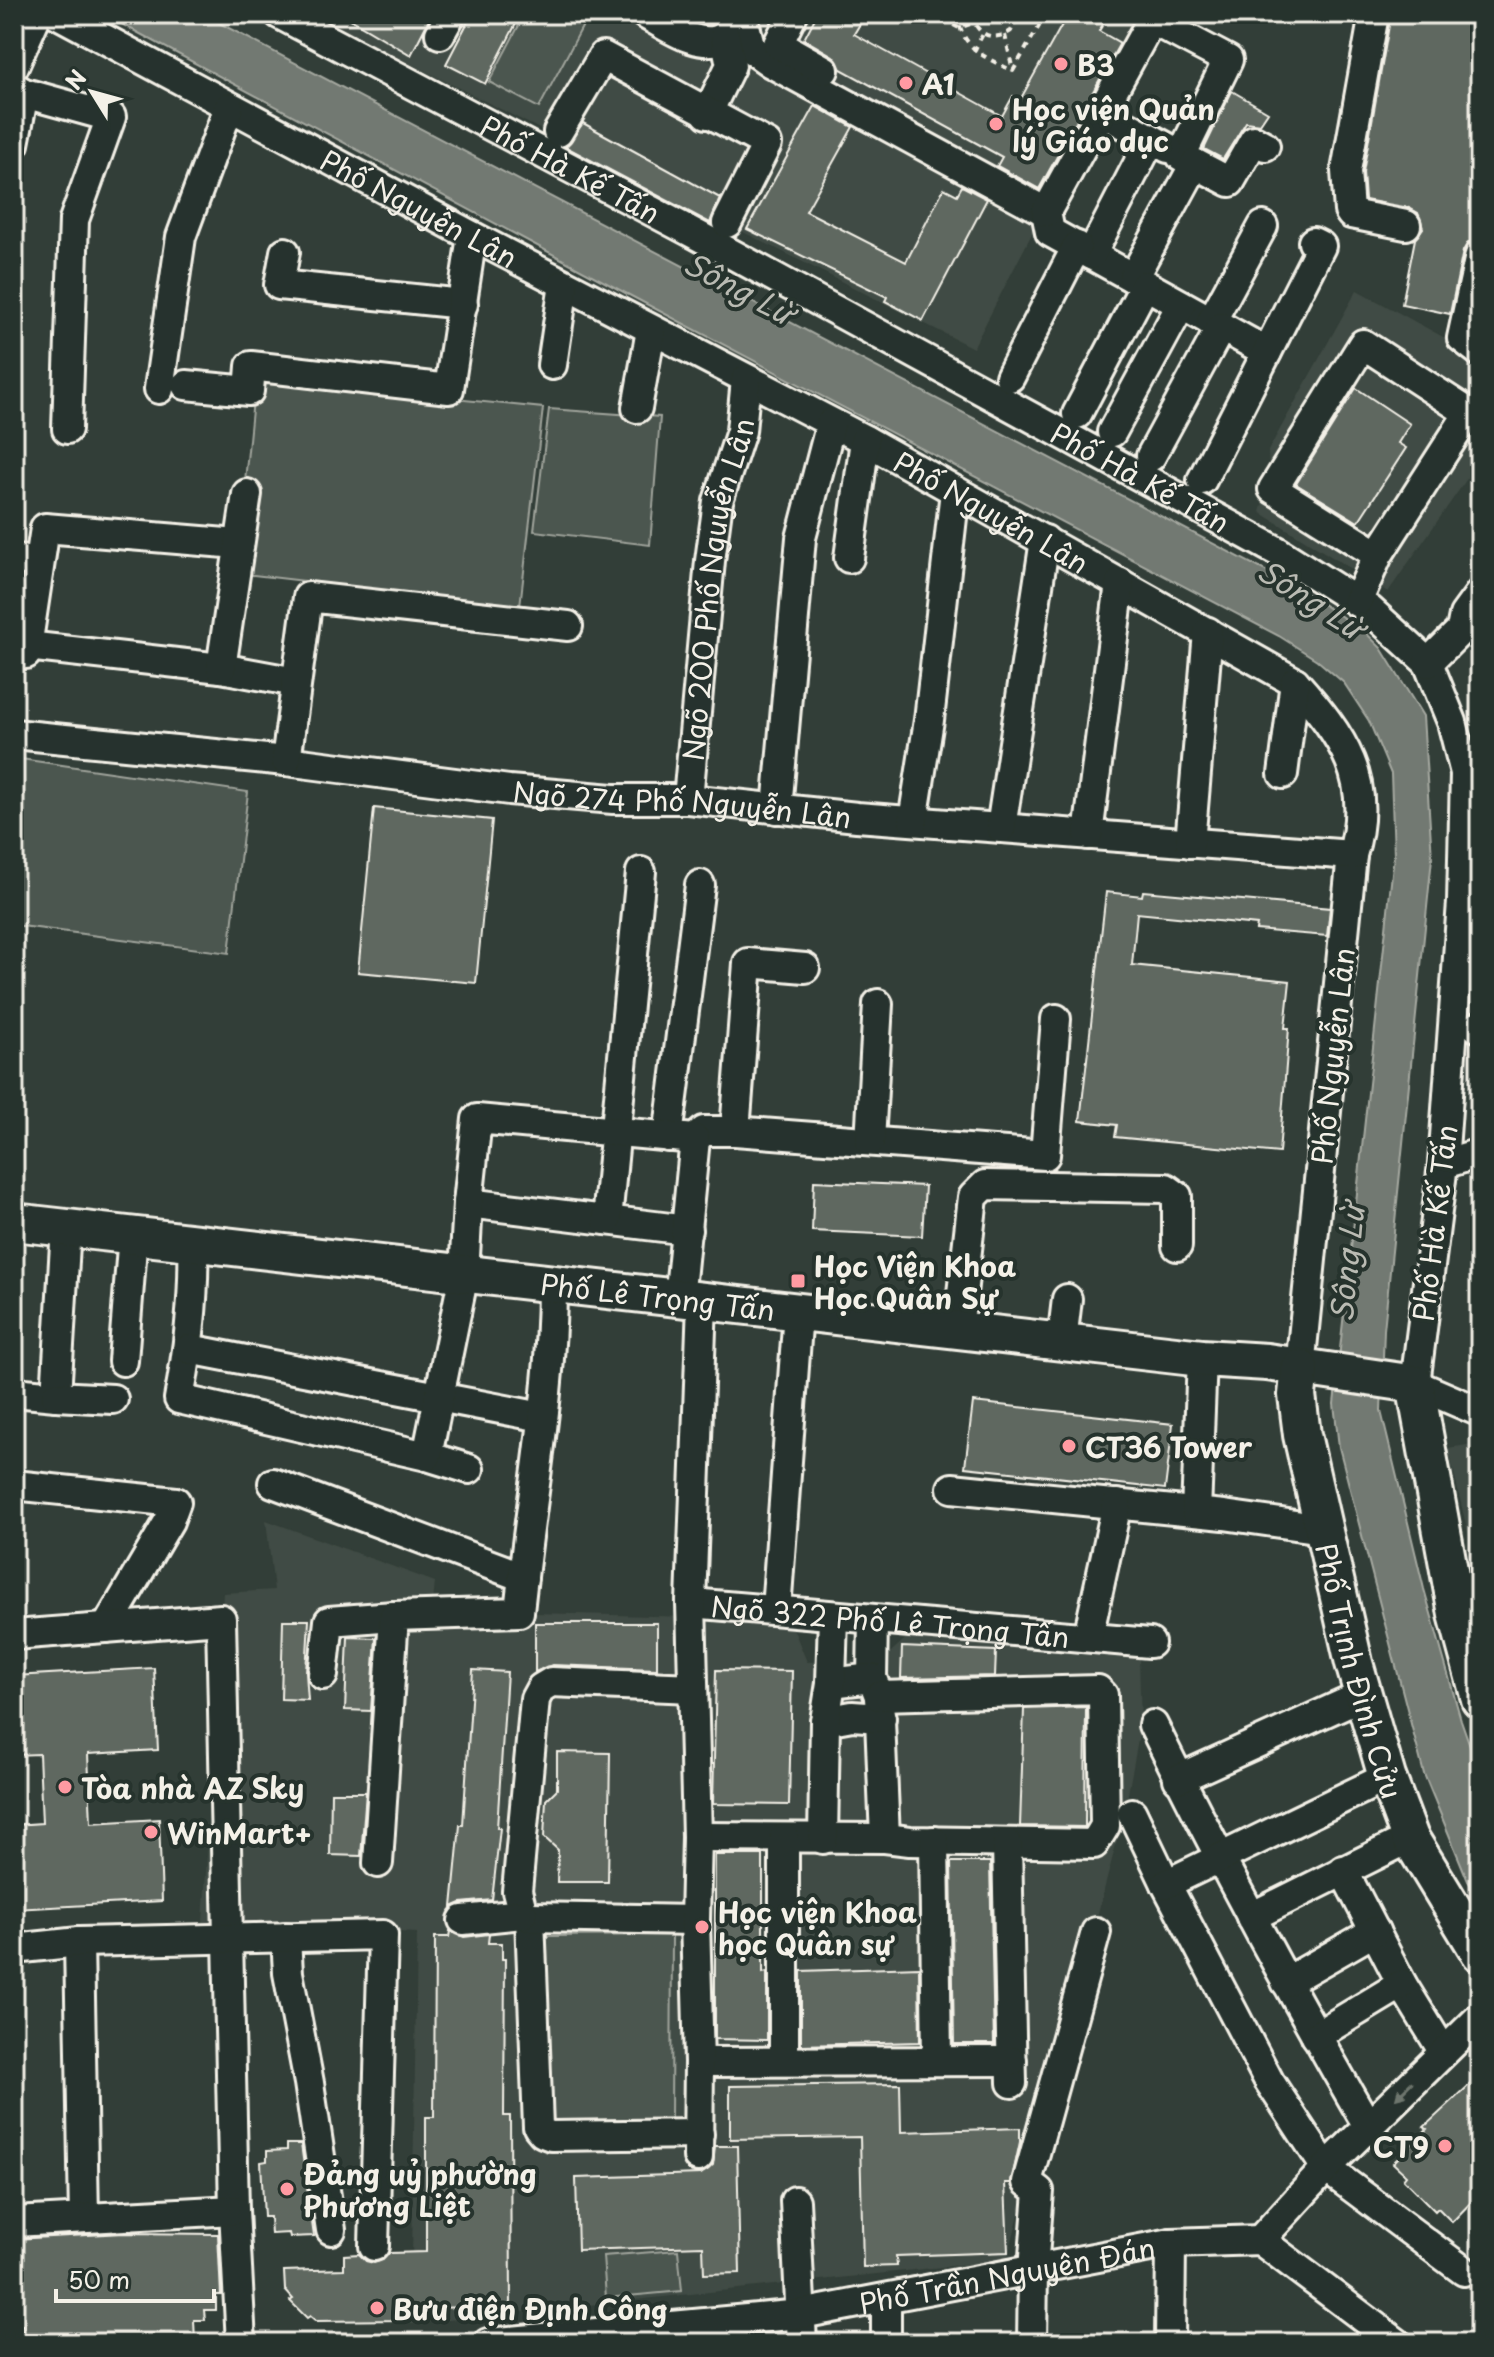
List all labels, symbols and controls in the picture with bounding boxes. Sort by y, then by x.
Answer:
place label: B3 [1077,43,1115,86]
north arrow [52,52,132,132]
marker: B3 [1052,55,1070,73]
text: N [56,62,93,96]
place label: A1 [922,62,955,105]
marker: A1 [897,74,915,92]
place label: Học viện Quản lý Giáo dục [1012,87,1215,162]
street label: Phố Hà Kế Tấn [473,103,668,233]
marker: Học viện Quản lý Giáo dục [987,115,1005,133]
street label: Phố Nguyễn Lân [313,137,525,278]
water label: Sông Lừ [677,240,807,338]
street label: Phố Hà Kế Tấn [1044,411,1238,543]
street label: Ngõ 200 Phố Nguyễn Lân [670,417,764,763]
street label: Phố Nguyễn Lân [886,439,1097,583]
water label: Sông Lừ [1250,547,1378,652]
street label: Ngõ 274 Phố Nguyễn Lân [511,769,853,838]
street label: Phố Nguyễn Lân [1299,946,1365,1166]
street label: Phố Hà Kế Tấn [1401,1122,1467,1324]
water label: Sông Lừ [1317,1196,1375,1324]
place label: Học Viện Khoa Học Quân Sự [814,1244,1016,1319]
street label: Phố Lê Trọng Tấn [538,1261,777,1330]
marker: Học Viện Khoa Học Quân Sự [789,1272,807,1290]
place label: CT36 Tower [1085,1425,1253,1468]
marker: CT36 Tower [1060,1437,1078,1455]
street label: Phố Trịnh Đình Cửu [1306,1538,1415,1805]
street label: Ngõ 322 Phố Lê Trọng Tấn [709,1583,1071,1657]
place label: Tòa nhà AZ Sky [81,1766,304,1809]
marker: Tòa nhà AZ Sky [56,1778,74,1796]
place label: WinMart+ [167,1811,312,1854]
marker: WinMart+ [142,1823,160,1841]
place label: Học viện Khoa học Quân sự [718,1890,917,1965]
marker: Học viện Khoa học Quân sự [693,1918,711,1936]
one-way arrow [1395,2081,1414,2099]
place label: CT9 [1373,2125,1429,2168]
marker: CT9 [1436,2137,1454,2155]
place label: Đảng uỷ phường Phương Liệt [303,2152,537,2227]
marker: Đảng uỷ phường Phương Liệt [278,2180,296,2198]
street label: Phố Trần Nguyên Đán [855,2225,1159,2324]
scale bar [56,2253,214,2303]
text: 50 m [68,2261,130,2297]
place label: Bưu điện Định Công [393,2287,668,2330]
marker: Bưu điện Định Công [368,2299,386,2317]

